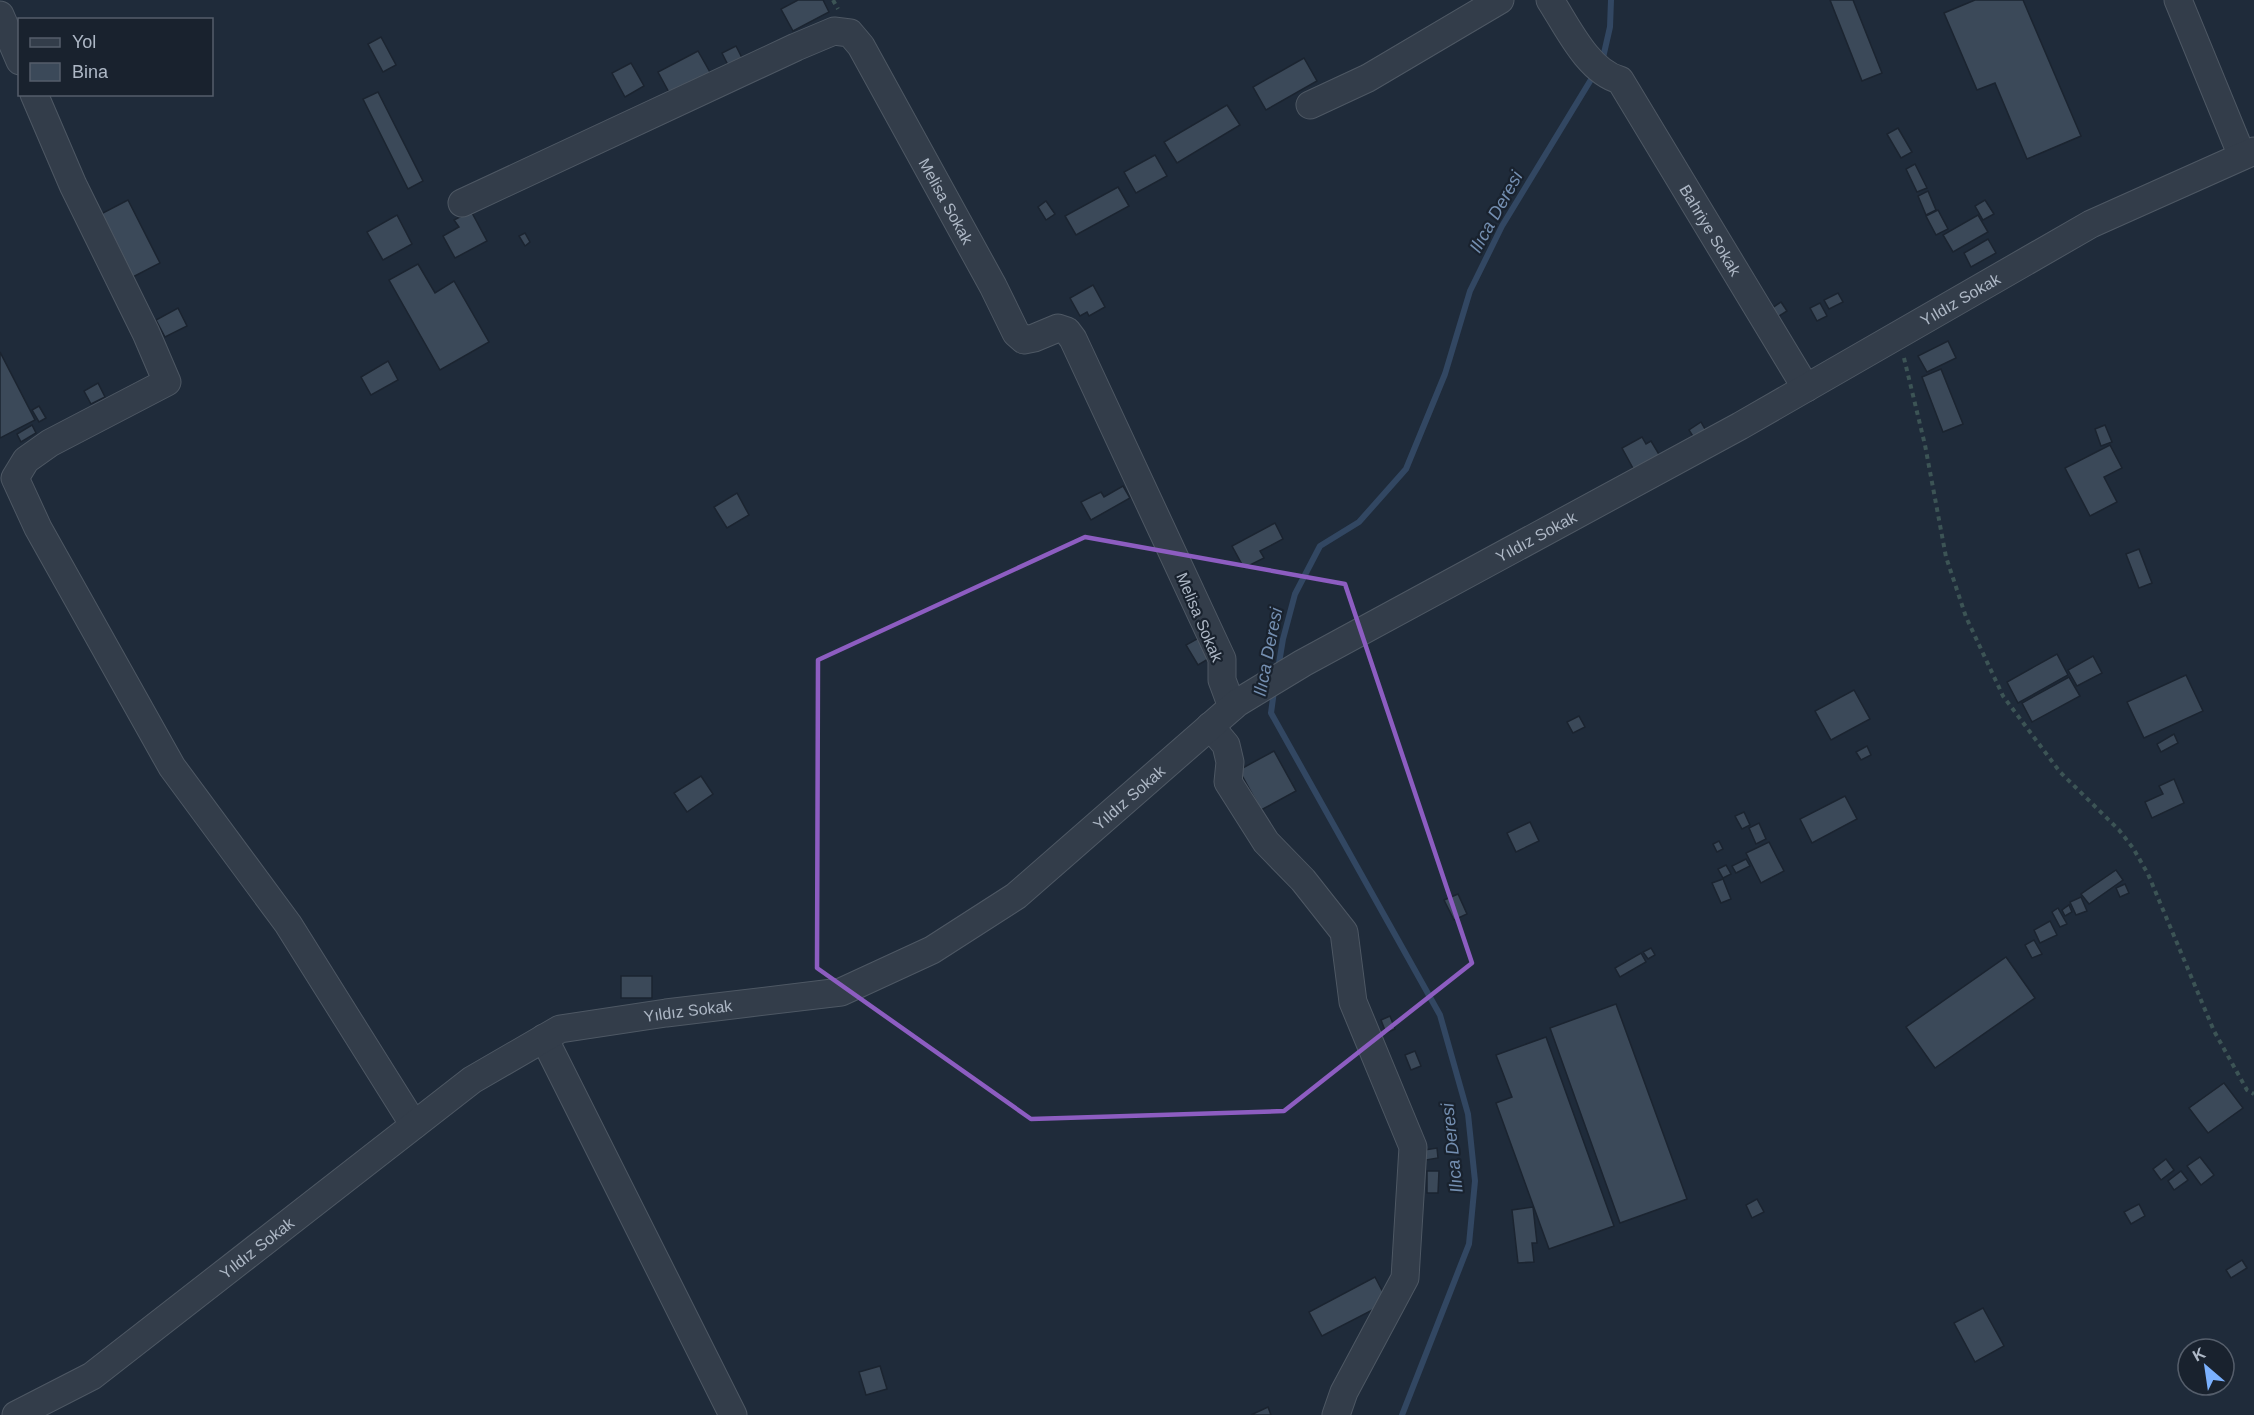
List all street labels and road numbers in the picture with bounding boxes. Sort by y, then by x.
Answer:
street label: Melisa Sokak [915,156,977,248]
street label: Bahriye Sokak [1676,182,1745,280]
street label: Yıldız Sokak [1918,270,2004,329]
street label: Yıldız Sokak [1493,508,1580,566]
street label: Melisa Sokak [1173,570,1226,665]
street label: Yıldız Sokak [1090,762,1169,834]
street label: Yıldız Sokak [643,997,734,1025]
street label: Yıldız Sokak [217,1214,298,1282]

